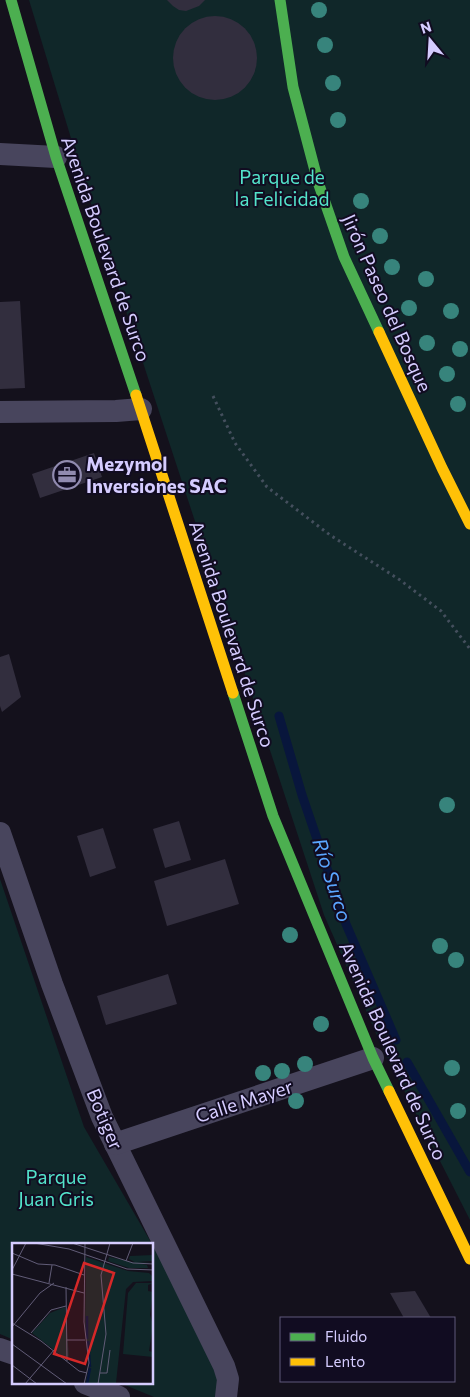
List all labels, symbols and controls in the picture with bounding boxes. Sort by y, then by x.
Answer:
north arrow [405,15,455,65]
text: N [418,17,433,37]
street label: Avenida Boulevard de Surco [57,133,156,365]
park label: Parque de la Felicidad [235,165,329,210]
street label: Jirón Paseo del Bosque [338,210,437,395]
place label: Mezymol Inversiones SAC [86,452,227,497]
office icon: Mezymol Inversiones SAC [52,460,82,490]
street label: Avenida Boulevard de Surco [185,518,280,750]
water label: Río Surco [308,835,358,925]
street label: Avenida Boulevard de Surco [335,938,452,1164]
street label: Calle Mayer [192,1074,296,1127]
street label: Botiger [82,1085,129,1153]
park label: Parque Juan Gris [18,1165,94,1210]
inset map [12,1243,154,1384]
legend [280,1317,455,1382]
text: Fluido [325,1327,367,1345]
text: Lento [325,1352,365,1370]

